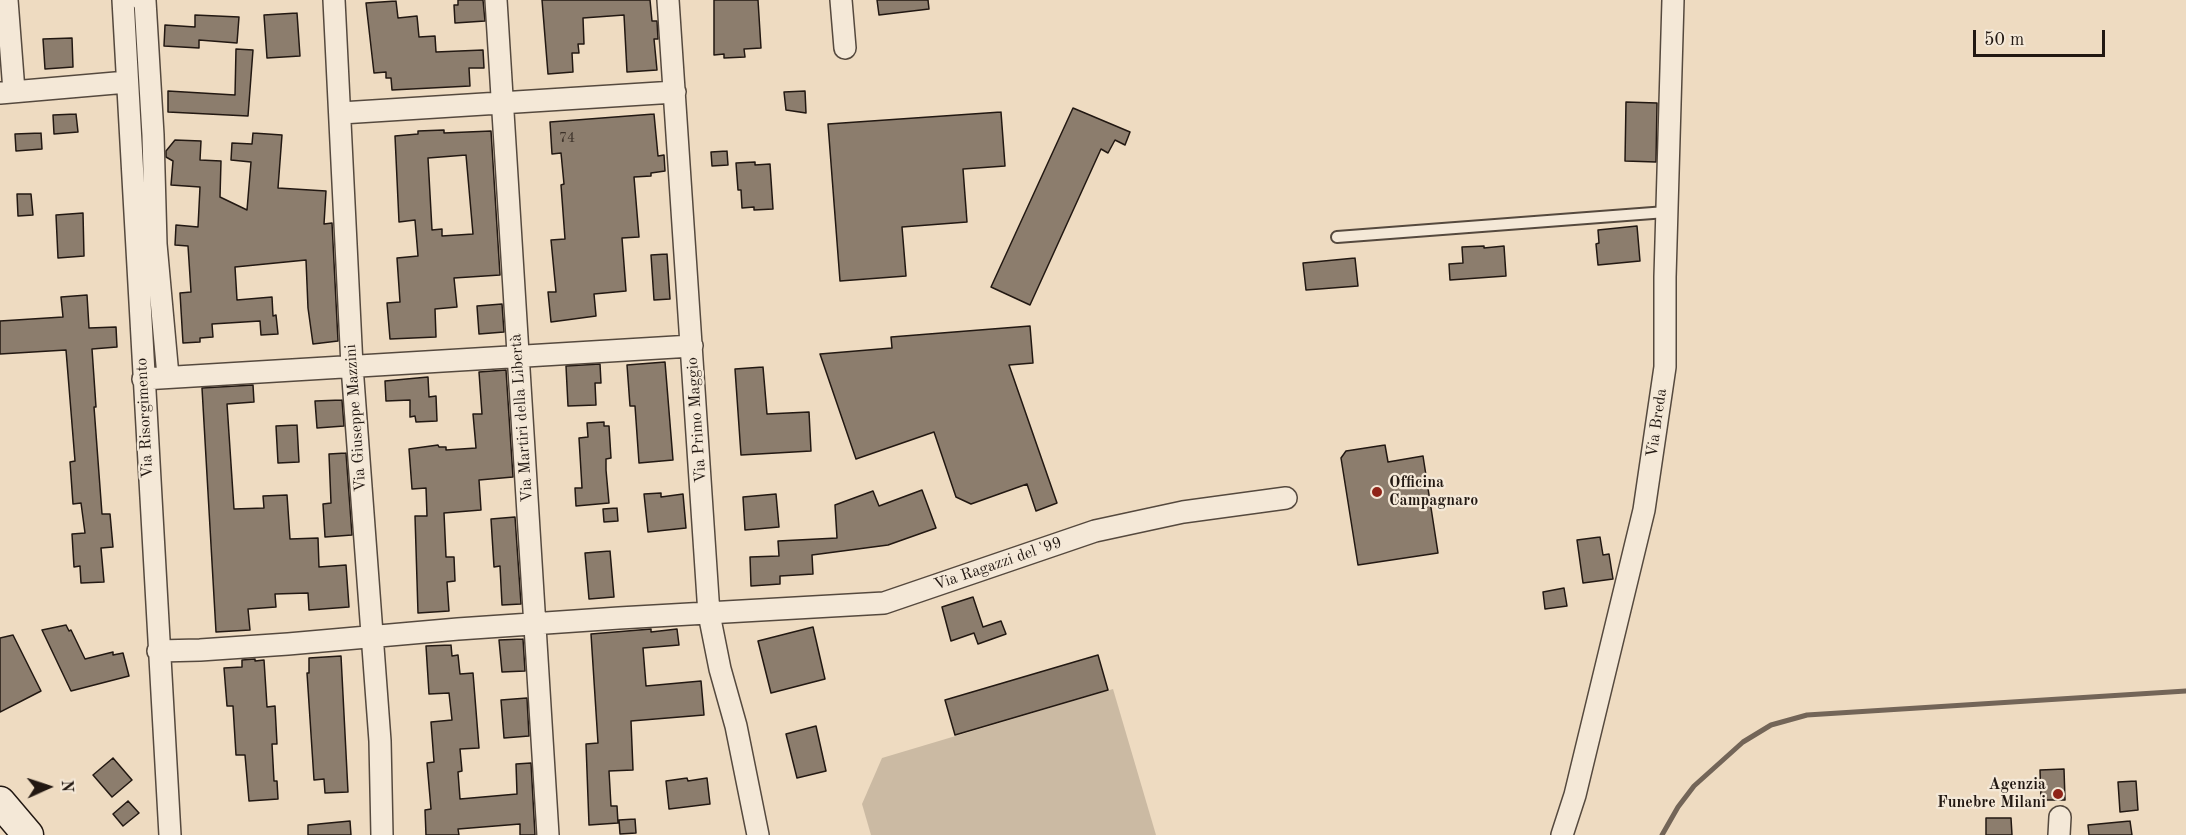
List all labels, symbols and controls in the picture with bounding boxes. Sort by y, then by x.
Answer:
scale bar [1976,18,2108,56]
text: 50 m [1984,31,2024,49]
house number: 74 [559,130,575,146]
street label: Via Martiri della Libertà [507,333,537,503]
street label: Via Giuseppe Mazzini [341,343,371,493]
street label: Via Primo Maggio [683,356,711,484]
street label: Via Risorgimento [132,357,158,479]
street label: Via Breda [1643,387,1671,459]
place label: Officina Campagnaro [1389,473,1478,511]
marker: Officina Campagnaro [1370,485,1384,499]
street label: Via Ragazzi del '99 [932,533,1064,595]
north arrow [18,757,78,817]
place label: Agenzia Funebre Milani [1937,775,2046,813]
text: N [58,780,74,793]
marker: Agenzia Funebre Milani [2051,787,2065,801]

